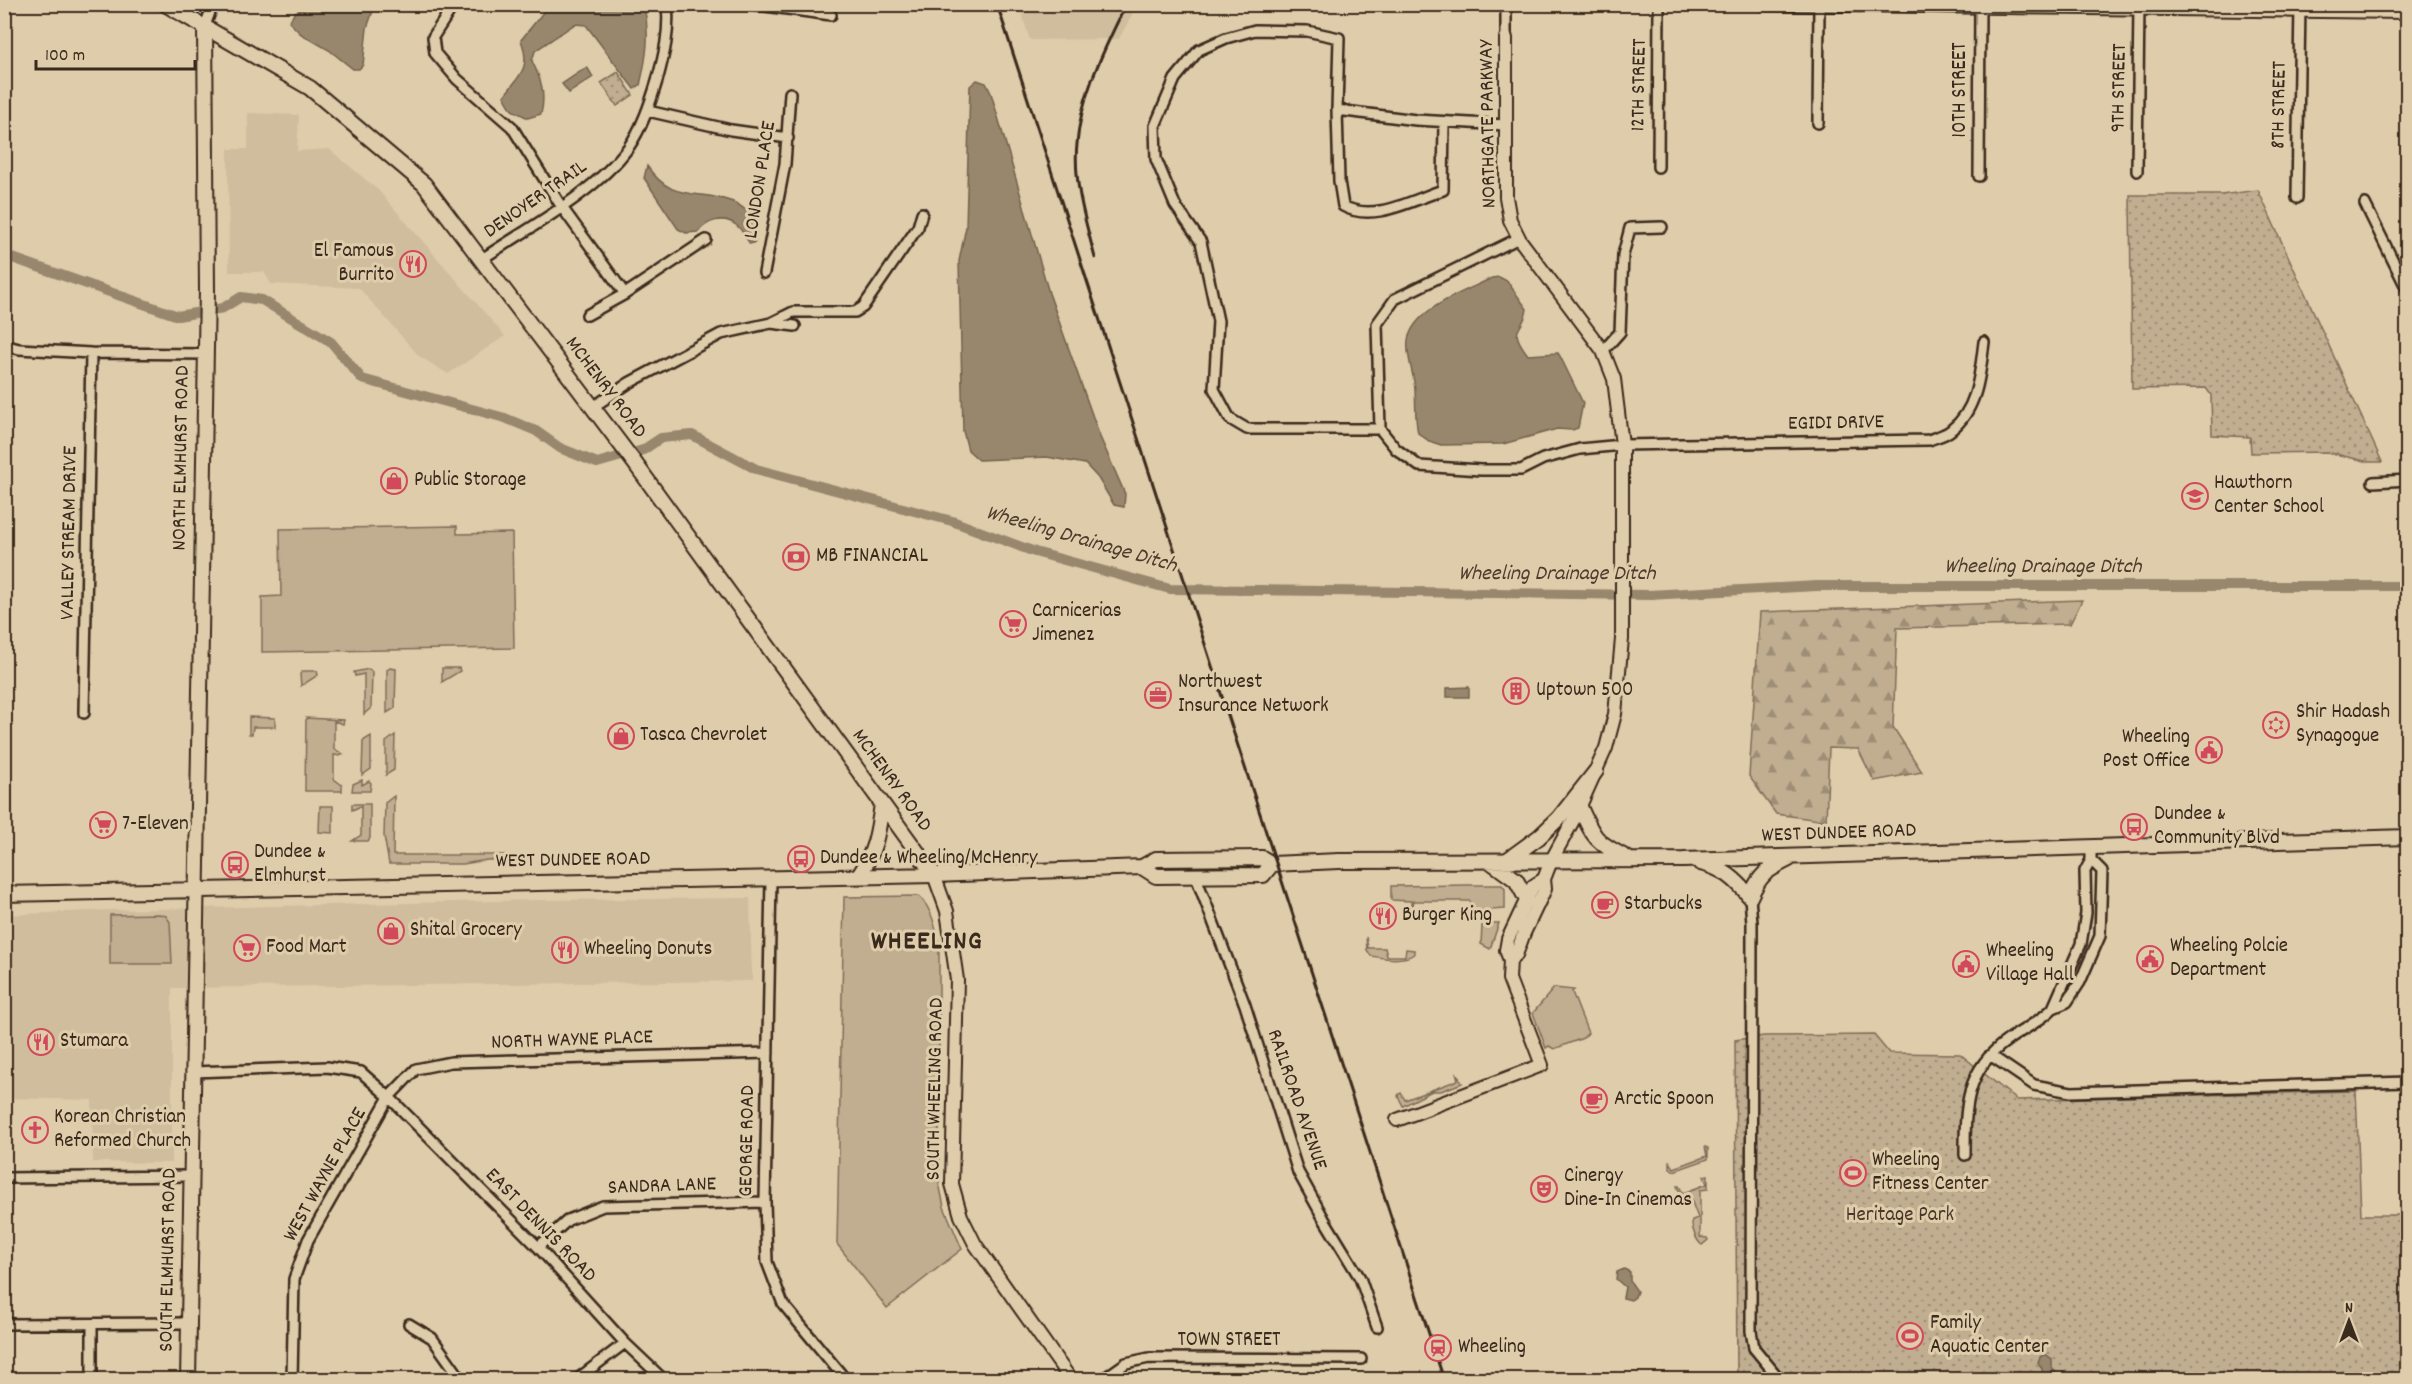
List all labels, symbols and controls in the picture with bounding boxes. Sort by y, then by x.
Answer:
scale bar [36,33,195,71]
street label: NORTHGATE PARKWAY [1473,38,1505,209]
street label: 12TH STREET [1624,38,1656,132]
street label: 10TH STREET [1946,42,1976,138]
street label: 9TH STREET [2104,43,2136,133]
text: 100 m [45,44,85,69]
street label: 8TH STREET [2264,60,2296,149]
street label: LONDON PLACE [737,119,785,241]
street label: DENOYER TRAIL [478,153,594,247]
place label: El Famous Burrito [314,237,394,291]
restaurant icon: El Famous Burrito [398,249,428,279]
street label: MCHENRY ROAD [557,331,653,445]
street label: NORTH ELMHURST ROAD [165,365,199,551]
street label: EGIDI DRIVE [1788,408,1885,440]
street label: VALLEY STREAM DRIVE [53,445,87,620]
shop icon: Public Storage [379,466,409,496]
place label: Public Storage [414,466,526,496]
place label: Hawthorn Center School [2214,469,2324,523]
school or university icon: Hawthorn Center School [2180,481,2210,511]
water label: Wheeling Drainage Ditch [982,498,1181,582]
bank icon: MB FINANCIAL [781,542,811,572]
place label: MB FINANCIAL [816,542,929,572]
water label: Wheeling Drainage Ditch [1944,552,2143,583]
water label: Wheeling Drainage Ditch [1458,559,1657,590]
place label: Carnicerias Jimenez [1032,597,1122,651]
supermarket icon: Carnicerias Jimenez [998,609,1028,639]
place label: Northwest Insurance Network [1178,668,1329,722]
building icon: Uptown 500 [1501,676,1531,706]
place label: Uptown 500 [1536,676,1634,706]
office icon: Northwest Insurance Network [1143,680,1173,710]
place label: Shir Hadash Synagogue [2296,698,2390,752]
synagogue icon: Shir Hadash Synagogue [2261,710,2291,740]
shop icon: Tasca Chevrolet [606,721,636,751]
place label: Tasca Chevrolet [640,721,768,751]
street label: MCHENRY ROAD [843,723,939,839]
place label: Wheeling Post Office [2103,723,2190,777]
public building icon: Wheeling Post Office [2194,735,2224,765]
place label: Dundee & Community Blvd [2154,800,2280,854]
supermarket icon: 7-Eleven [88,810,118,840]
place label: 7-Eleven [122,810,189,840]
bus stop icon: Dundee & Community Blvd [2119,812,2149,842]
street label: WEST DUNDEE ROAD [1761,816,1917,852]
place label: Dundee & Elmhurst [254,838,326,892]
bus stop icon: Dundee & Wheeling/McHenry [786,844,816,874]
place label: Dundee & Wheeling/McHenry [820,844,1038,874]
street label: WEST DUNDEE ROAD [495,845,651,877]
bus stop icon: Dundee & Elmhurst [220,850,250,880]
cafe icon: Starbucks [1590,890,1620,920]
place label: Starbucks [1624,890,1703,920]
restaurant icon: Burger King [1368,901,1398,931]
place label: Burger King [1402,901,1492,931]
shop icon: Shital Grocery [376,916,406,946]
place label: Shital Grocery [410,916,522,946]
district label: WHEELING [871,923,983,962]
place label: Wheeling Polcie Department [2170,932,2288,986]
supermarket icon: Food Mart [232,933,262,963]
place label: Food Mart [266,933,347,963]
restaurant icon: Wheeling Donuts [550,935,580,965]
place label: Wheeling Donuts [584,935,712,965]
place label: Wheeling Village Hall [1986,937,2074,991]
public building icon: Wheeling Polcie Department [2135,944,2165,974]
public building icon: Wheeling Village Hall [1951,949,1981,979]
street label: SOUTH WHEELING ROAD [919,997,953,1181]
street label: NORTH WAYNE PLACE [491,1023,654,1059]
street label: RAILROAD AVENUE [1258,1025,1334,1175]
restaurant icon: Stumara [26,1027,56,1057]
place label: Stumara [60,1027,129,1057]
street label: GEORGE ROAD [732,1085,764,1197]
cafe icon: Arctic Spoon [1579,1085,1609,1115]
place label: Arctic Spoon [1614,1085,1714,1115]
street label: WEST WAYNE PLACE [277,1102,376,1248]
place label: Korean Christian Reformed Church [54,1103,191,1157]
church icon: Korean Christian Reformed Church [20,1115,50,1145]
place label: Wheeling Fitness Center [1872,1146,1989,1200]
sports icon: Wheeling Fitness Center [1838,1158,1868,1188]
street label: EAST DENNIS ROAD [477,1162,603,1290]
place label: Cinergy Dine-In Cinemas [1564,1162,1692,1216]
street label: SOUTH ELMHURST ROAD [152,1168,186,1352]
street label: SANDRA LANE [607,1170,717,1204]
theatre icon: Cinergy Dine-In Cinemas [1529,1174,1559,1204]
park label: Heritage Park [1846,1201,1954,1231]
north arrow [2319,1291,2379,1351]
text: N [2345,1297,2353,1320]
place label: Family Aquatic Center [1930,1309,2049,1363]
sports icon: Family Aquatic Center [1895,1321,1925,1351]
street label: TOWN STREET [1177,1326,1281,1356]
station icon: Wheeling [1423,1333,1453,1363]
place label: Wheeling [1458,1333,1526,1363]

